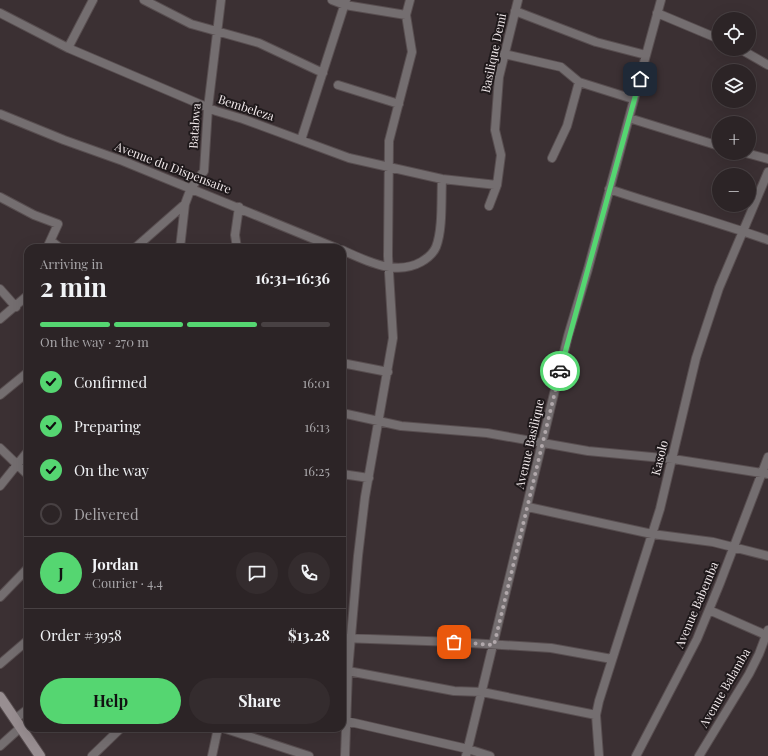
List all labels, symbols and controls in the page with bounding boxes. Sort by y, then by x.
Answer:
street label: Basilique Demi [477,11,509,94]
map controls [712,12,756,212]
button: locate [712,12,756,56]
pin [623,62,657,96]
button: layers [712,64,756,108]
icon: home [629,68,651,90]
street label: Bembeleza [216,90,276,124]
street label: Batabwa [184,103,204,149]
button: + [712,116,756,160]
street label: Avenue du Dispensaire [112,137,234,197]
button: − [712,168,756,212]
text: Arriving in [40,255,103,272]
text: 16:31–16:36 [255,268,330,288]
text: 2 min [40,269,107,304]
text: On the way · 270 m [40,333,149,350]
courier [540,351,580,391]
icon: car [549,360,571,382]
icon: check [40,371,62,393]
text: Confirmed [74,372,147,392]
text: 16:01 [302,374,330,391]
street label: Avenue Basilique [511,397,547,491]
icon: check [40,415,62,437]
text: Preparing [74,416,141,436]
text: 16:13 [305,418,330,435]
street label: Kasolo [647,438,671,477]
icon: check [40,459,62,481]
text: On the way [74,460,149,480]
text: 16:25 [303,462,330,479]
text: Delivered [74,504,139,524]
button: chat [236,552,278,594]
button: phone [288,552,330,594]
text: Jordan [92,554,138,574]
street label: Avenue Babemba [670,559,721,651]
text: J [58,563,64,583]
text: Courier · 4.4 [92,574,163,591]
text: Order #3958 [40,625,122,645]
text: $13.28 [288,625,330,645]
pin [437,625,471,659]
icon: bag [443,631,465,653]
street label: Avenue Balamba [694,645,753,731]
button: Help [40,678,181,724]
button: Share [189,678,330,724]

